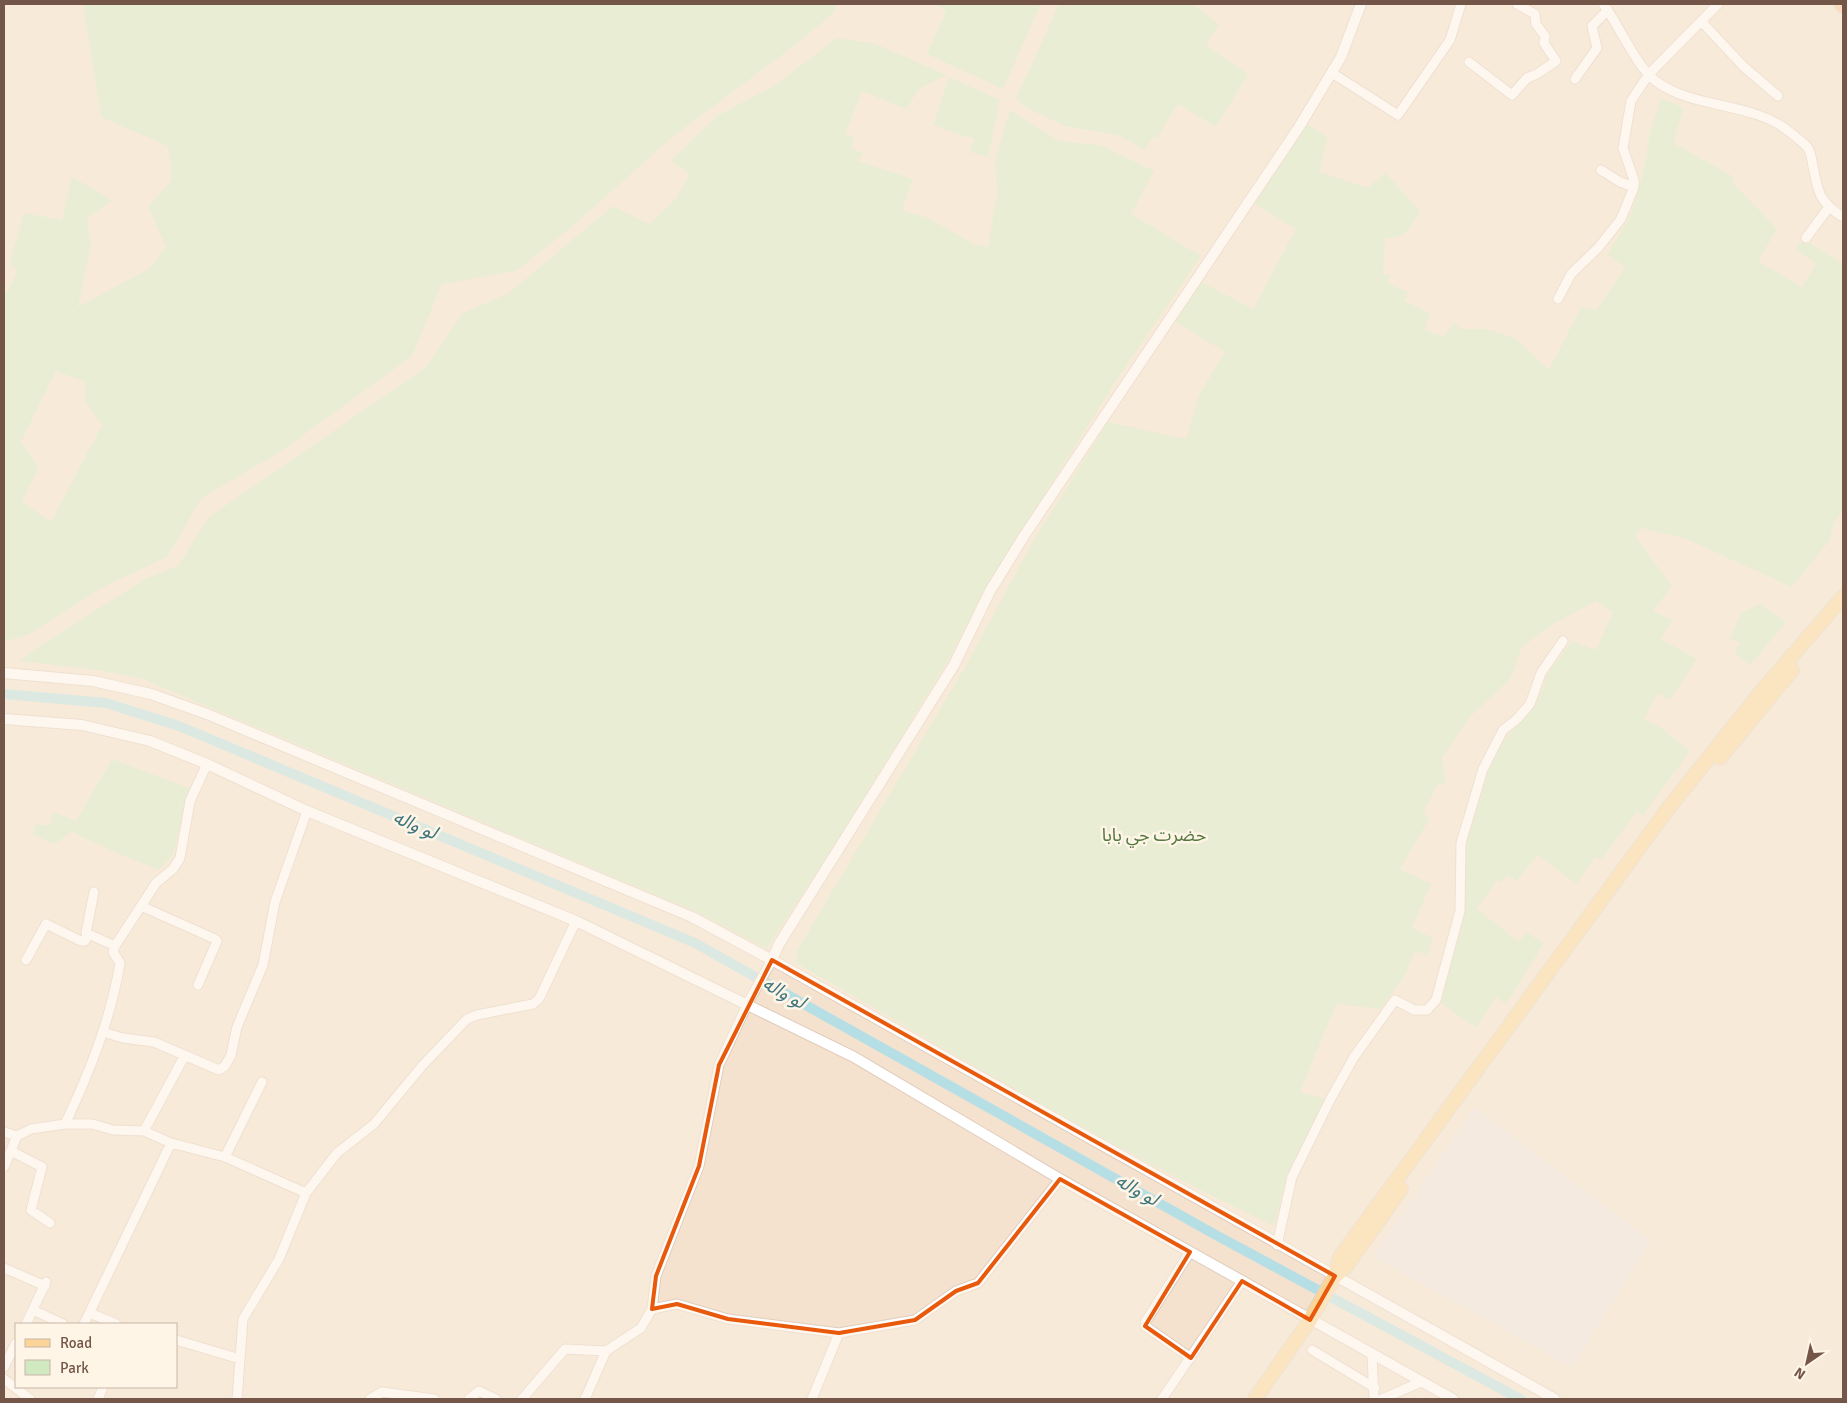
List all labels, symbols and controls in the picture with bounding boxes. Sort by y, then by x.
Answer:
water label: لو واله [389,805,442,846]
park label: حضرت جي بابا [1102,824,1206,848]
water label: لو واله [758,972,811,1015]
water label: لو واله [1111,1169,1164,1212]
legend [15,1323,178,1388]
text: Road [60,1334,92,1352]
north arrow [1782,1338,1832,1388]
text: Park [60,1359,89,1377]
text: N [1791,1364,1809,1383]

